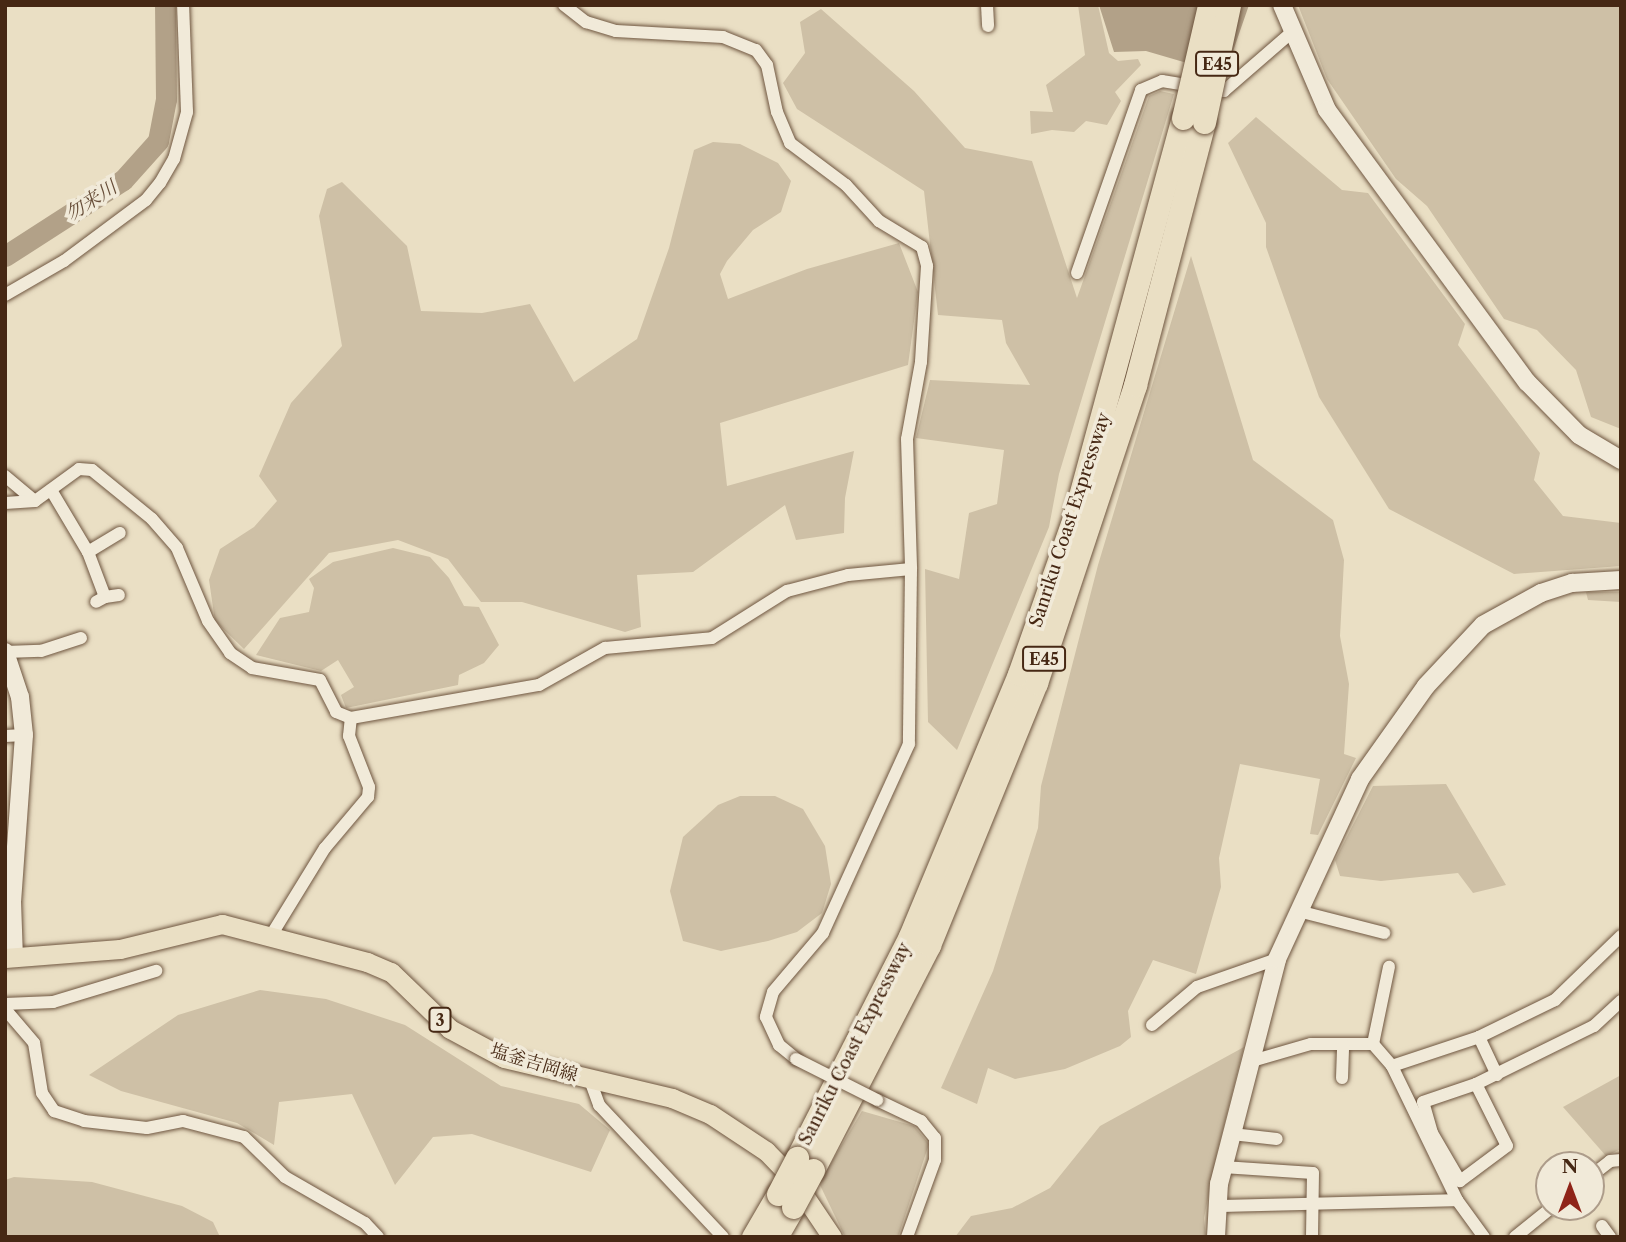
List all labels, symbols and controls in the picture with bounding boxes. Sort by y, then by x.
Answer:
road number: E45 [1194,52,1240,76]
water label: 勿来川 [61,176,121,226]
street label: Sanriku Coast Expressway [1025,410,1115,630]
road number: E45 [1021,646,1067,672]
street label: Sanriku Coast Expressway [794,939,916,1149]
road number: 3 [428,1008,452,1032]
street label: 塩釜吉岡線 [488,1040,580,1086]
north arrow [1535,1151,1605,1221]
text: N [1562,1155,1578,1178]

